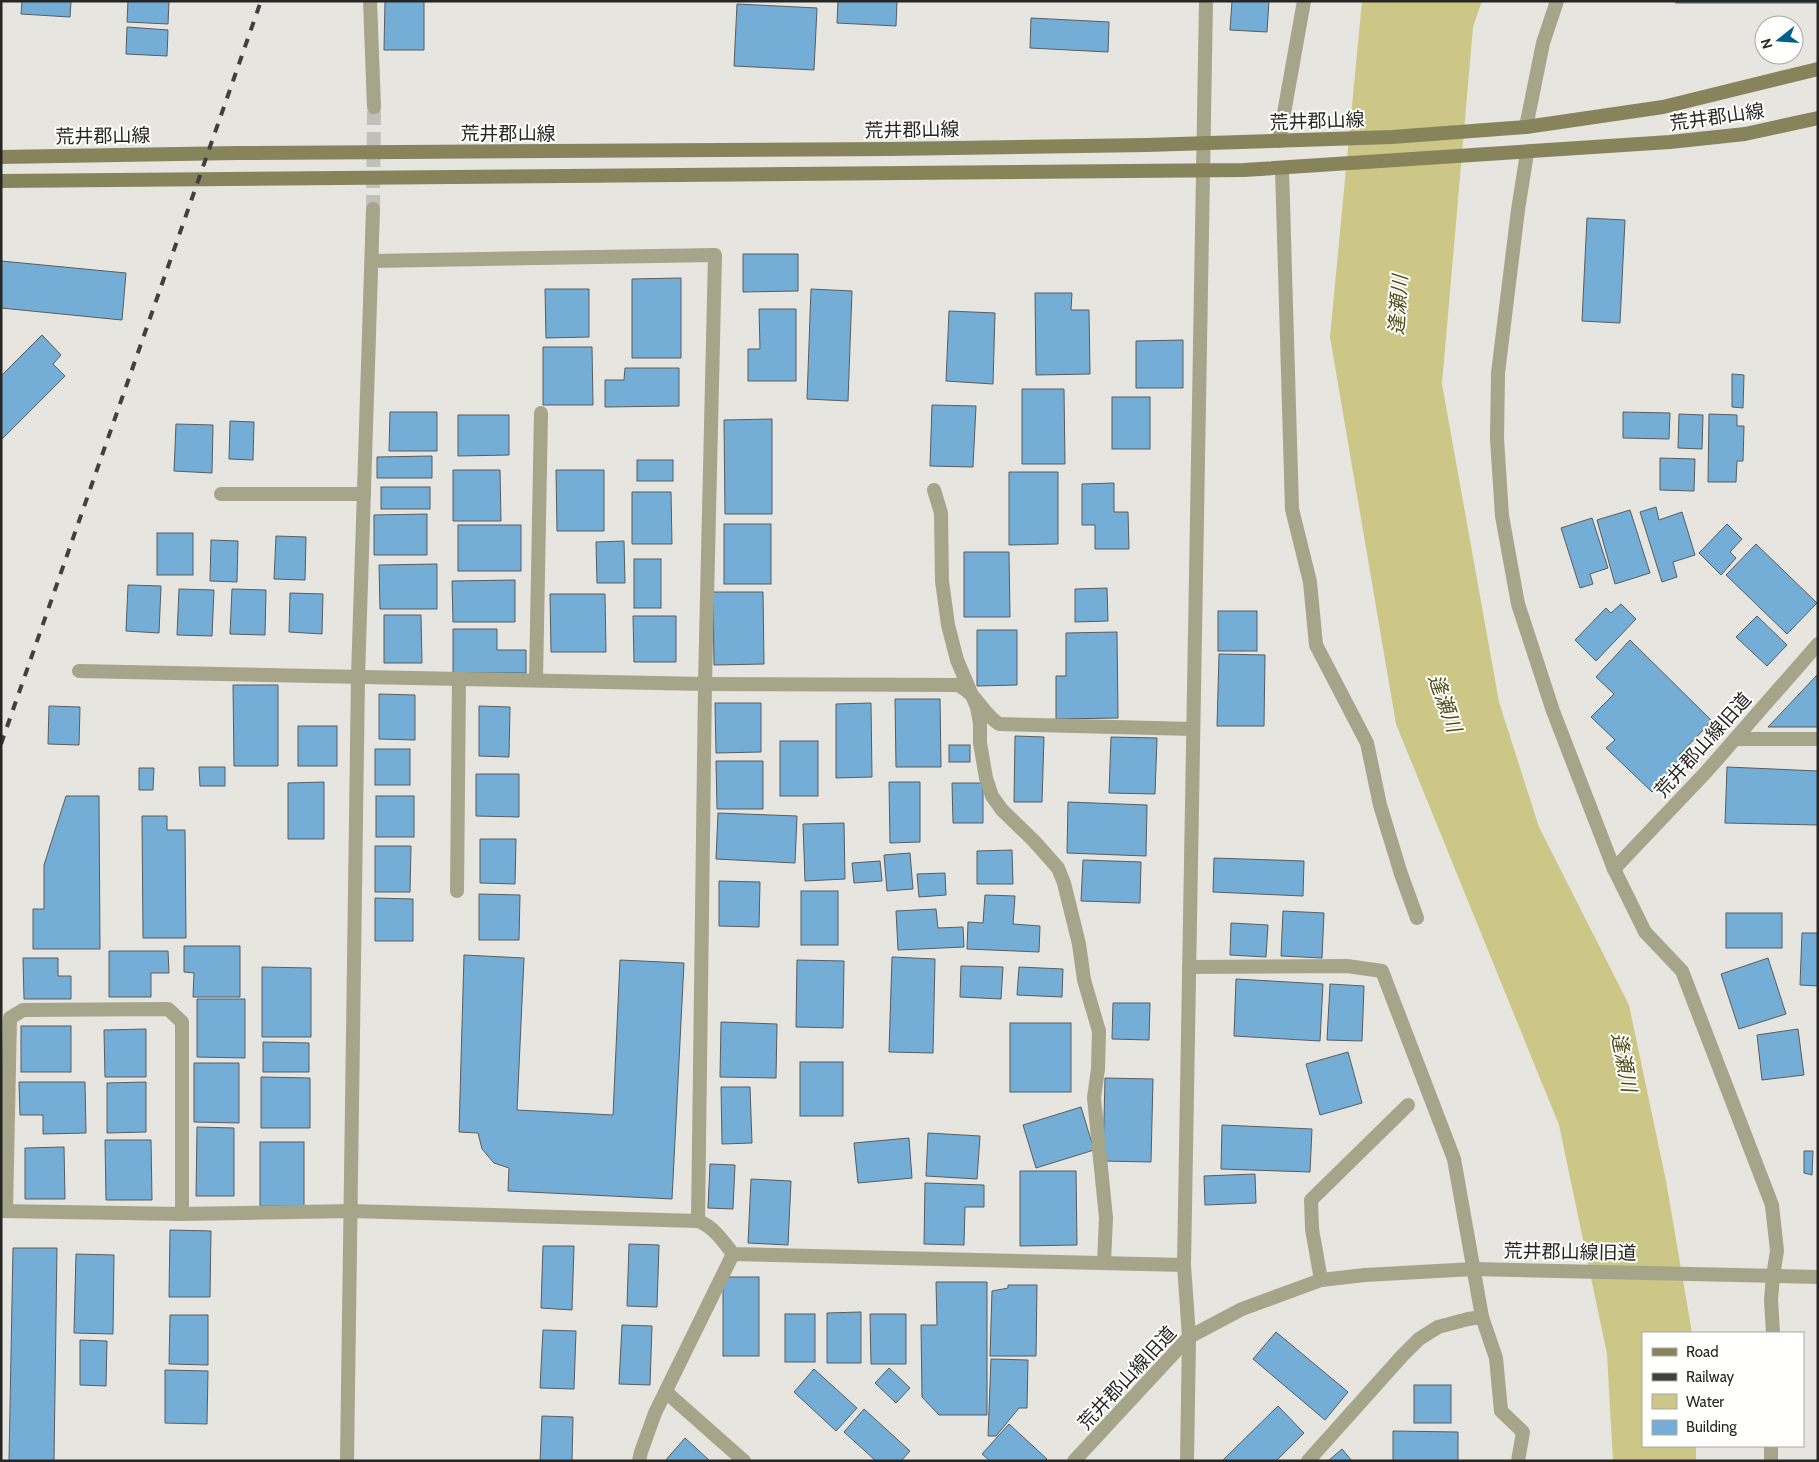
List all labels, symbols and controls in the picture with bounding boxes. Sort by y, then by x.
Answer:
north arrow [1754,15,1804,65]
text: N [1757,36,1777,51]
street label: 荒井郡山線 [1668,99,1766,135]
street label: 荒井郡山線 [1269,108,1365,134]
street label: 荒井郡山線 [864,118,960,142]
street label: 荒井郡山線 [460,122,556,145]
street label: 荒井郡山線 [55,124,151,148]
water label: 逢瀬川 [1384,272,1412,336]
water label: 逢瀬川 [1423,671,1467,737]
street label: 荒井郡山線旧道 [1650,688,1756,802]
water label: 逢瀬川 [1606,1030,1642,1096]
street label: 荒井郡山線旧道 [1503,1239,1637,1265]
street label: 荒井郡山線旧道 [1073,1322,1181,1434]
legend [1642,1332,1804,1447]
text: Road [1686,1343,1719,1361]
text: Railway [1686,1368,1735,1386]
text: Water [1686,1393,1724,1411]
text: Building [1686,1418,1737,1436]

